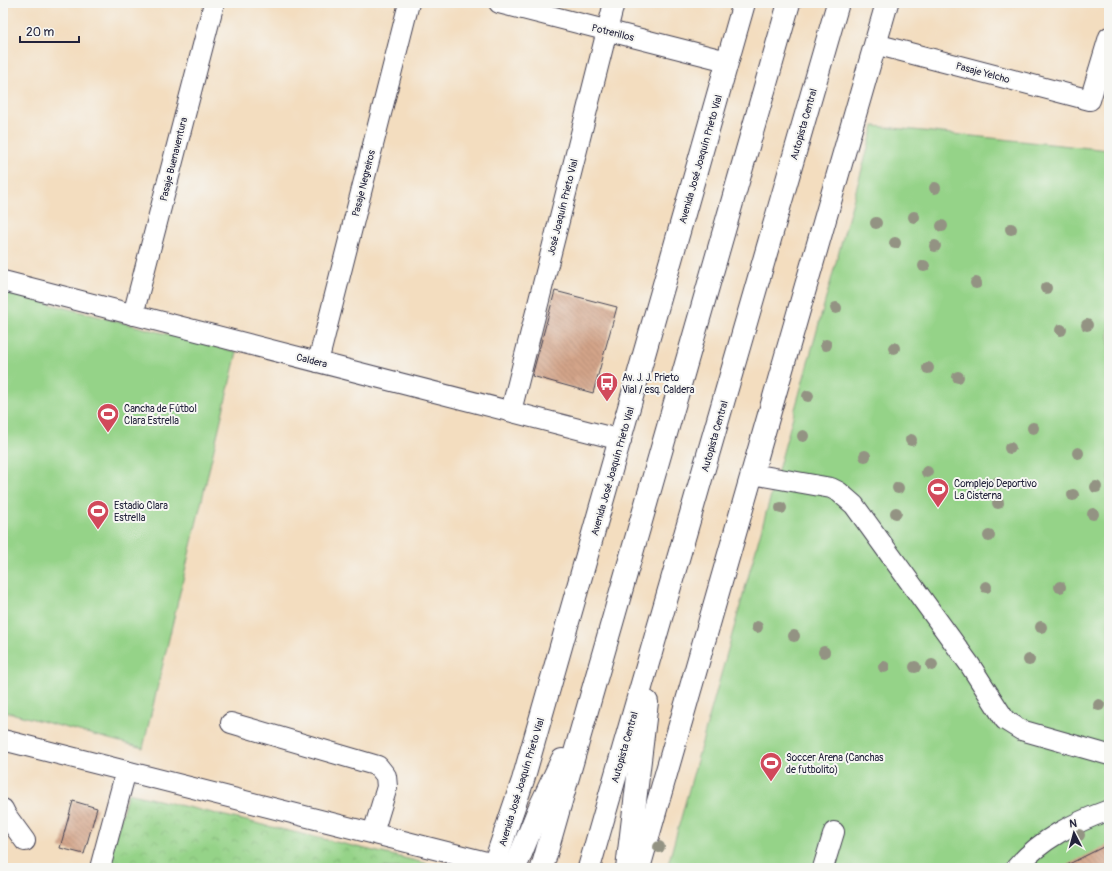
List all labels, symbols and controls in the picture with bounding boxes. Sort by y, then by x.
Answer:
scale bar [20,18,79,44]
street label: Potrerillos [590,22,636,44]
text: 20 m [26,25,55,40]
street label: Pasaje Yelcho [954,60,1012,86]
street label: Autopista Central [788,87,820,161]
street label: Avenida José Joaquín Prieto Vial [677,93,725,225]
street label: Pasaje Buenaventura [158,116,190,202]
street label: Pasaje Negreiros [350,148,378,218]
street label: José Joaquín Prieto Vial [545,158,581,257]
street label: Caldera [295,351,329,371]
bus stop icon: Av. J. J. Prieto Vial / esq. Caldera [594,370,620,403]
place label: Av. J. J. Prieto Vial / esq. Caldera [622,372,695,396]
street label: Autopista Central [699,399,731,473]
sports icon: Cancha de Fútbol Clara Estrella [95,401,121,434]
place label: Cancha de Fútbol Clara Estrella [124,403,197,427]
street label: Avenida José Joaquín Prieto Vial [589,405,637,537]
sports icon: Complejo Deportivo La Cisterna [925,476,951,509]
place label: Complejo Deportivo La Cisterna [954,478,1037,502]
sports icon: Estadio Clara Estrella [85,498,111,531]
place label: Estadio Clara Estrella [114,500,168,524]
street label: Autopista Central [609,710,641,784]
street label: Avenida José Joaquín Prieto Vial [497,717,547,848]
sports icon: Soccer Arena (Canchas de futbolito) [758,750,784,783]
place label: Soccer Arena (Canchas de futbolito) [786,752,884,776]
north arrow [1054,813,1094,853]
text: N [1069,817,1078,830]

